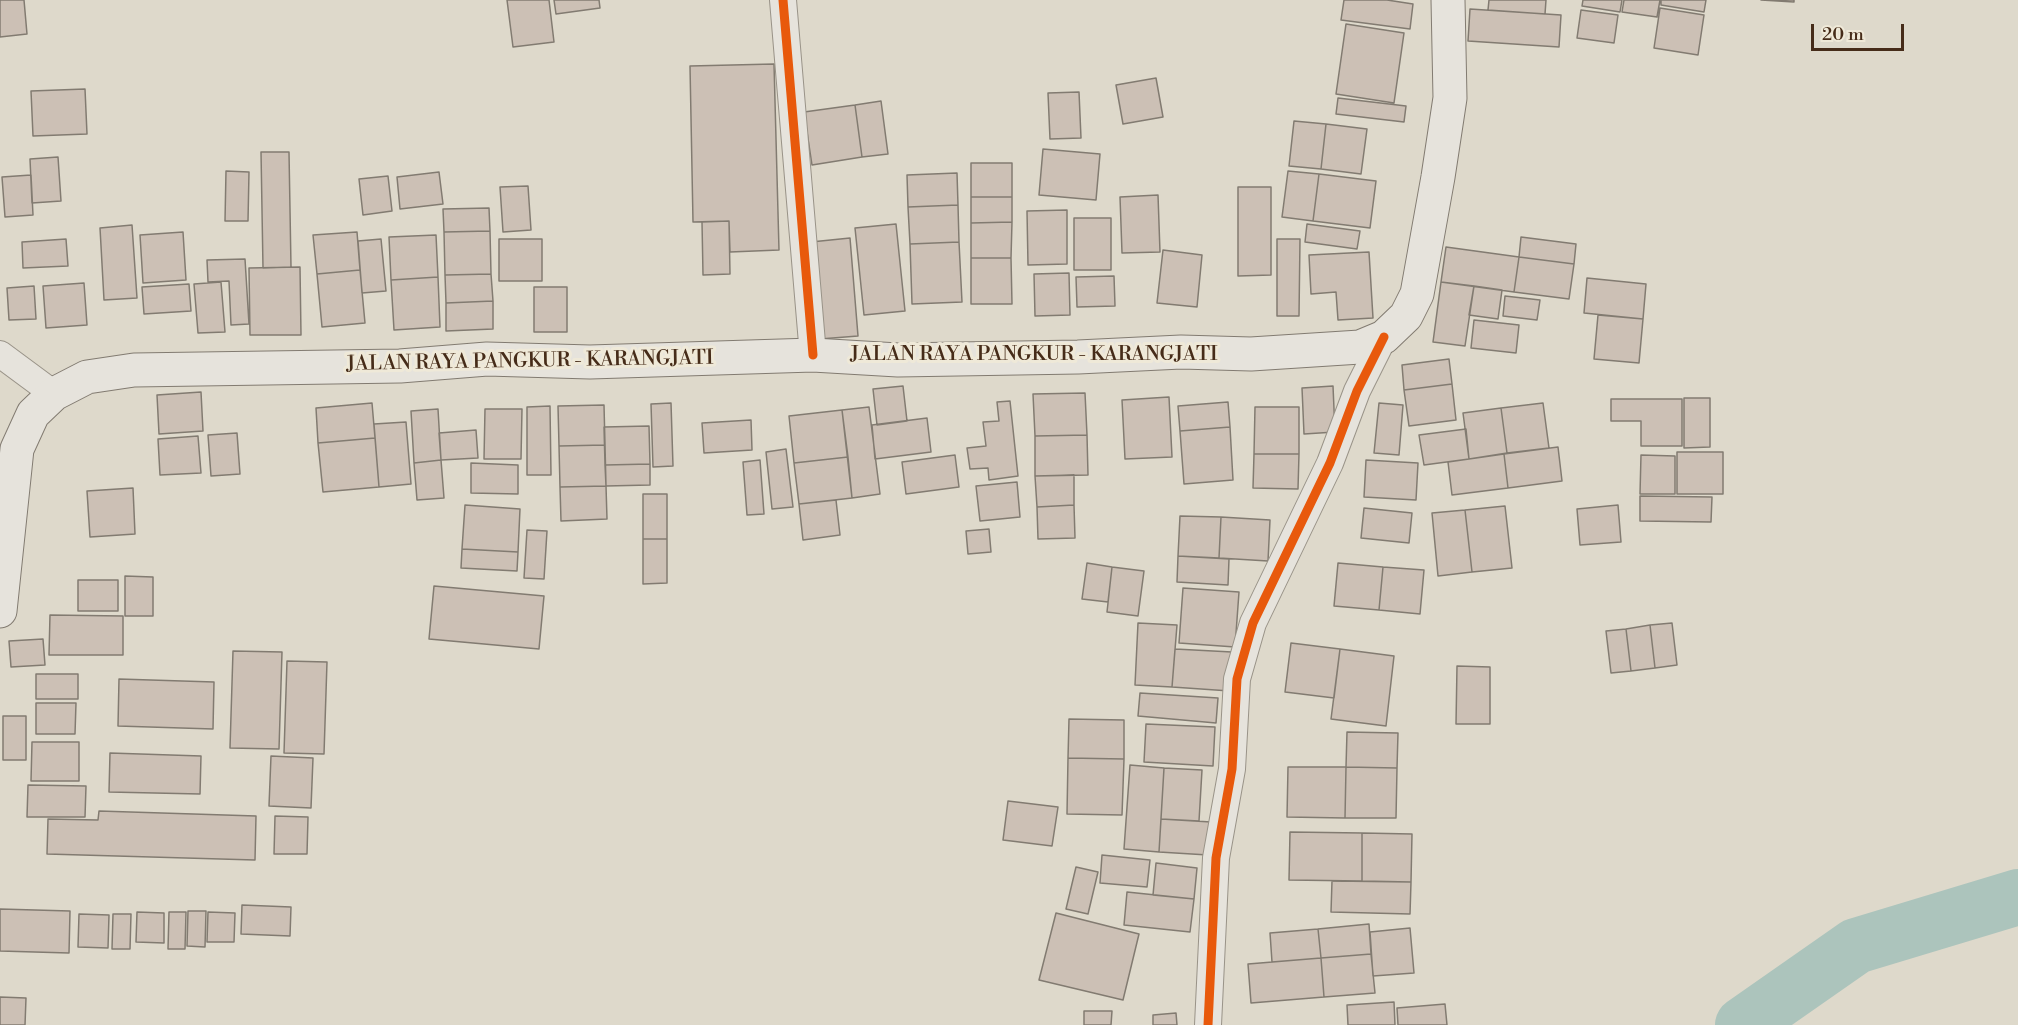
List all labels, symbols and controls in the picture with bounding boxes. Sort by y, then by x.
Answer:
scale bar [1814,12,1907,50]
text: 20 m [1822,23,1864,46]
street label: JALAN RAYA PANGKUR - KARANGJATI [850,343,1218,367]
street label: JALAN RAYA PANGKUR - KARANGJATI [346,347,714,377]

